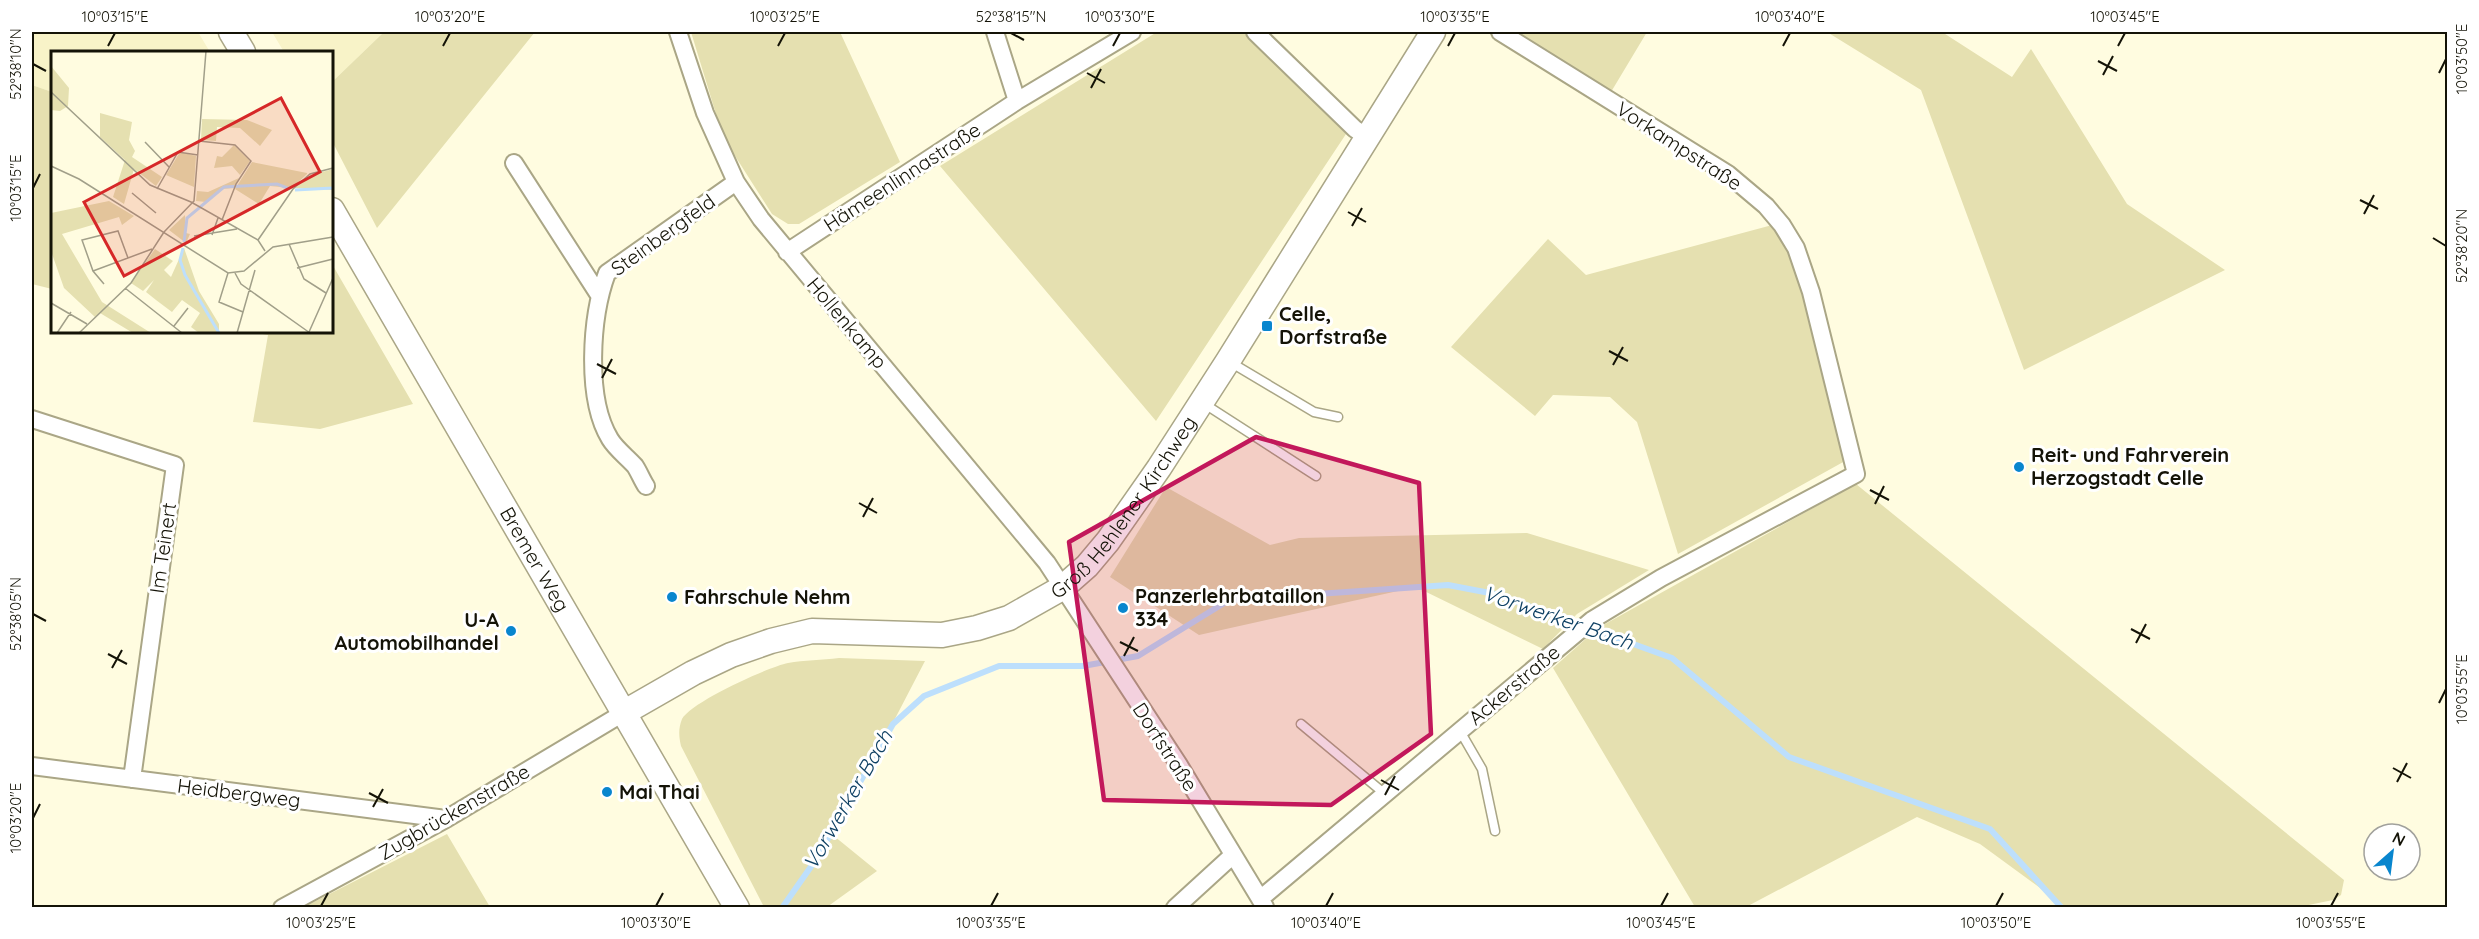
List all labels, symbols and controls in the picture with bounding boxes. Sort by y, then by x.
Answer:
text: 10°03'15"E [81,7,149,26]
text: 10°03'20"E [415,7,485,26]
text: 10°03'25"E [750,7,820,26]
text: 52°38'15"N [976,7,1046,26]
text: 10°03'30"E [1085,7,1155,26]
text: 10°03'35"E [1420,7,1490,26]
text: 10°03'40"E [1755,7,1825,26]
text: 10°03'45"E [2090,7,2160,26]
text: 10°03'50"E [2452,24,2471,94]
text: 52°38'10"N [6,28,25,100]
inset map [51,51,333,333]
street label: Vorkampstraße [1612,96,1747,196]
street label: Hämeenlinnastraße [819,116,985,237]
text: 10°03'15"E [6,154,25,222]
street label: Steinbergfeld [606,188,720,281]
text: 52°38'20"N [2452,209,2471,283]
street label: Hollenkamp [802,272,893,373]
place label: Celle, Dorfstraße [1279,301,1387,349]
marker: Celle, Dorfstraße [1260,319,1274,333]
street label: Groß Hehlener Kirchweg [1046,411,1201,604]
place label: Reit- und Fahrverein Herzogstadt Celle [2031,442,2229,490]
marker: Reit- und Fahrverein Herzogstadt Celle [2012,460,2026,474]
street label: Im Teinert [144,501,181,595]
street label: Bremer Weg [495,502,575,616]
text: 52°38'05"N [6,577,25,651]
water label: Vorwerker Bach [1480,579,1638,655]
place label: Panzerlehrbataillon 334 [1135,583,1324,631]
place label: Fahrschule Nehm [684,584,851,609]
marker: Fahrschule Nehm [665,590,679,604]
marker: Panzerlehrbataillon 334 [1116,601,1130,615]
place label: U-A Automobilhandel [335,607,499,655]
marker: U-A Automobilhandel [504,624,518,638]
street label: Ackerstraße [1463,639,1565,730]
text: 10°03'55"E [2452,654,2471,724]
street label: Dorfstraße [1128,698,1203,796]
water label: Vorwerker Bach [797,724,898,874]
street label: Zugbrückenstraße [374,758,534,865]
street label: Heidbergweg [176,773,302,812]
place label: Mai Thai [619,779,700,804]
text: 10°03'20"E [6,783,25,853]
marker: Mai Thai [600,785,614,799]
north arrow [2362,822,2422,882]
text: N [2389,827,2409,850]
text: 10°03'25"E [286,913,356,932]
text: 10°03'30"E [621,913,691,932]
text: 10°03'35"E [956,913,1026,932]
text: 10°03'40"E [1291,913,1361,932]
text: 10°03'45"E [1626,913,1696,932]
text: 10°03'50"E [1961,913,2031,932]
text: 10°03'55"E [2296,913,2366,932]

